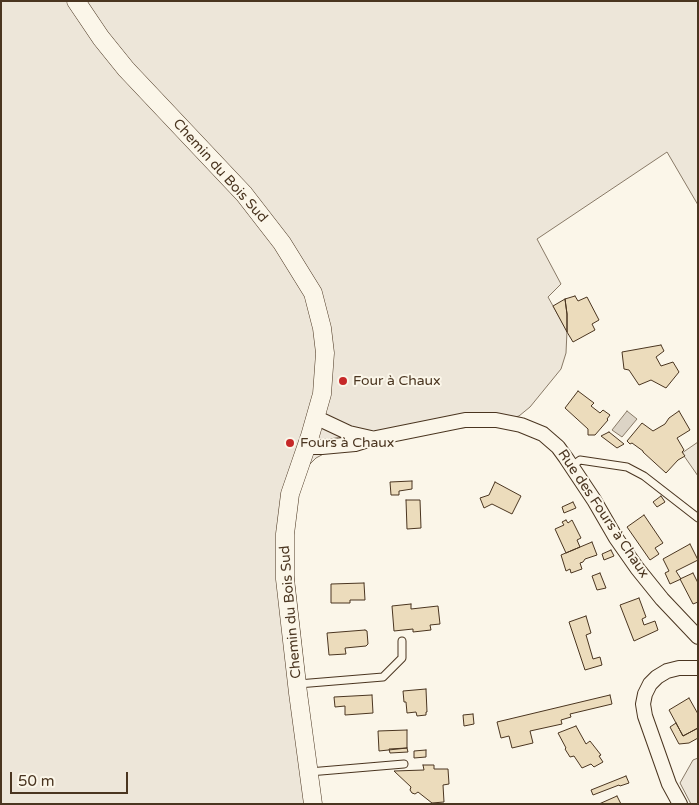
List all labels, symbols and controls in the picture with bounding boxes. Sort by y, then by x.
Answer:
street label: Chemin du Bois Sud [169,116,271,226]
place label: Four à Chaux [353,373,440,389]
marker: Four à Chaux [337,375,349,387]
place label: Fours à Chaux [300,435,394,451]
marker: Fours à Chaux [284,437,296,449]
street label: Rue des Fours à Chaux [554,447,652,581]
street label: Chemin du Bois Sud [277,545,305,679]
scale bar [12,762,130,794]
text: 50 m [18,772,55,790]

